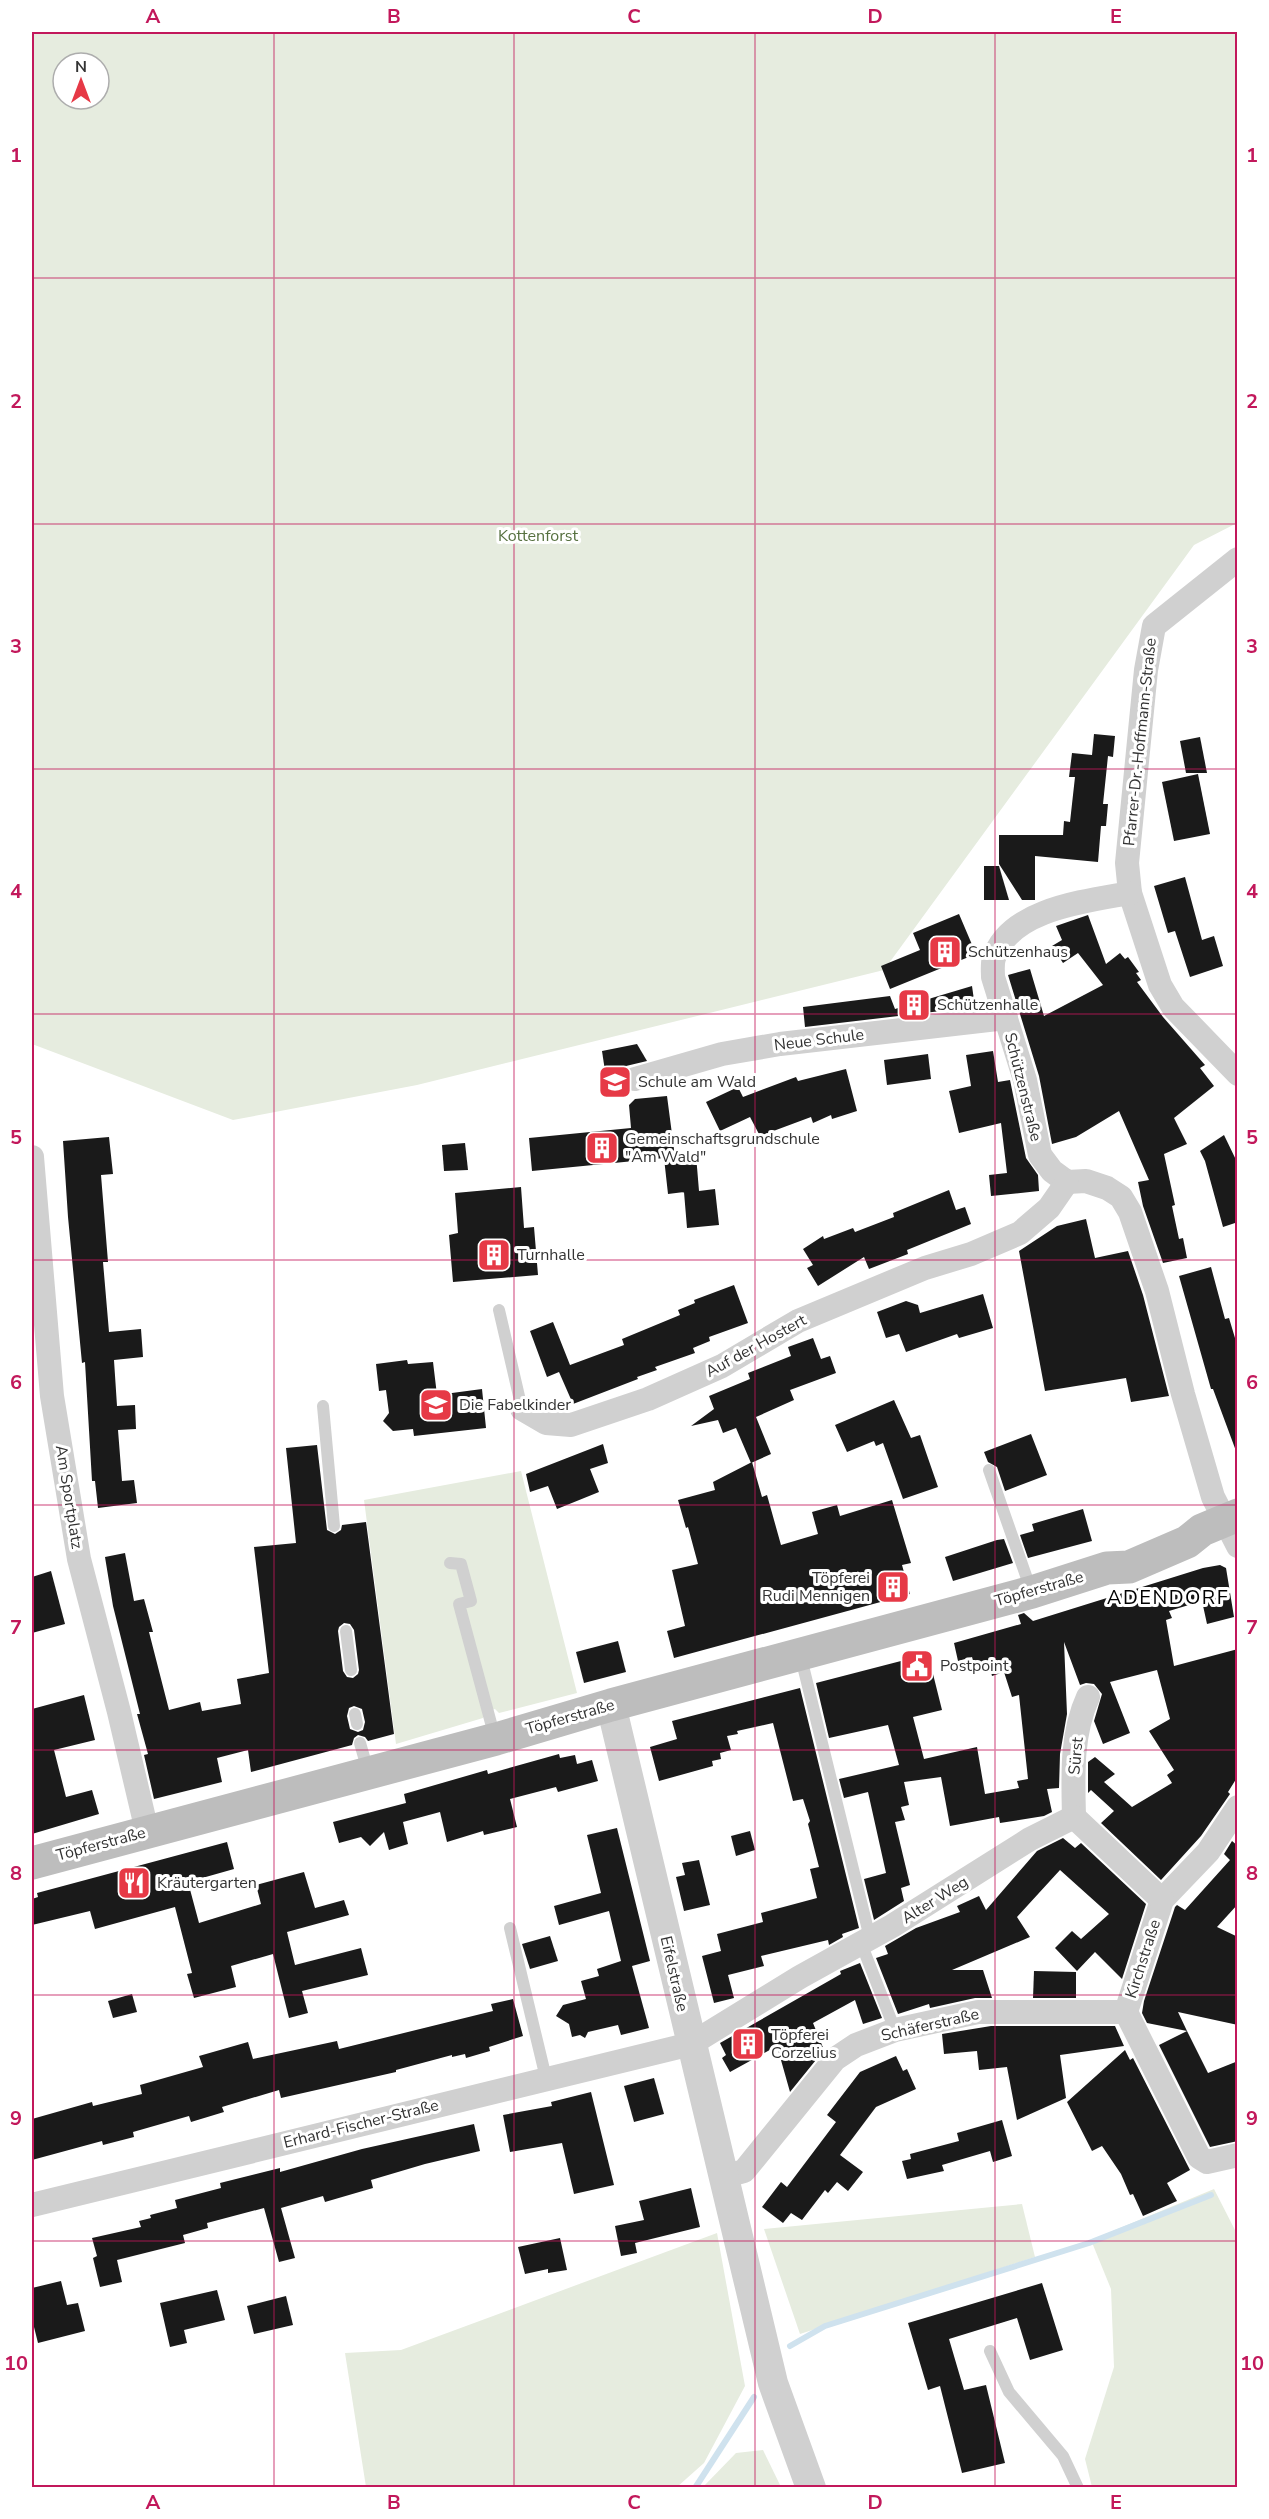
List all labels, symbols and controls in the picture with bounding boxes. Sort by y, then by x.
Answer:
text: A [146,3,161,30]
text: B [387,3,401,30]
text: C [627,3,641,30]
text: D [867,3,883,30]
text: E [1110,3,1122,30]
north arrow [51,51,111,111]
text: N [75,56,87,78]
text: 1 [10,142,22,169]
text: 1 [1246,142,1258,169]
text: 2 [10,388,22,415]
text: 2 [1246,388,1258,415]
park label: Kottenforst [498,525,578,547]
text: 3 [10,633,22,660]
text: 3 [1246,633,1258,660]
street label: Pfarrer-Dr.-Hoffmann-Straße [1118,637,1162,847]
text: 4 [10,878,22,905]
text: 4 [1246,878,1258,905]
building icon: Schützenhaus [927,934,963,970]
place label: Schützenhaus [968,941,1068,963]
building icon: Schützenhalle [896,987,932,1023]
place label: Schützenhalle [937,994,1038,1016]
street label: Neue Schule [773,1024,865,1056]
street label: Schützenstraße [999,1030,1047,1144]
school or university icon: Schule am Wald [597,1064,633,1100]
place label: Schule am Wald [638,1071,756,1093]
text: 5 [10,1124,22,1151]
text: 5 [1246,1124,1258,1151]
place label: Gemeinschaftsgrundschule "Am Wald" [625,1128,820,1168]
building icon: Gemeinschaftsgrundschule "Am Wald" [584,1130,620,1166]
building icon: Turnhalle [476,1237,512,1273]
place label: Turnhalle [517,1244,585,1266]
street label: Auf der Hostert [702,1309,811,1383]
text: 6 [10,1369,22,1396]
text: 6 [1246,1369,1258,1396]
school or university icon: Die Fabelkinder [418,1387,454,1423]
place label: Die Fabelkinder [459,1394,571,1416]
street label: Am Sportplatz [50,1443,88,1551]
street label: Töpferstraße [992,1566,1086,1612]
place label: Töpferei Rudi Mennigen [762,1567,870,1607]
building icon: Töpferei Rudi Mennigen [875,1569,911,1605]
district label: ADENDORF [1107,1584,1229,1611]
text: 7 [10,1614,22,1641]
text: 7 [1246,1614,1258,1641]
public building icon: Postpoint [899,1648,935,1684]
place label: Postpoint [940,1655,1009,1677]
street label: Töpferstraße [523,1694,617,1740]
street label: Sürst [1063,1736,1089,1776]
street label: Töpferstraße [54,1822,148,1866]
text: 8 [10,1860,22,1887]
text: 8 [1246,1860,1258,1887]
restaurant icon: Kräutergarten [116,1865,152,1901]
street label: Alter Weg [897,1871,973,1929]
place label: Kräutergarten [157,1872,257,1894]
street label: Kirchstraße [1120,1917,1166,2001]
street label: Eifelstraße [655,1934,693,2014]
street label: Schäferstraße [879,2003,981,2047]
place label: Töpferei Corzelius [771,2024,837,2064]
building icon: Töpferei Corzelius [730,2026,766,2062]
street label: Erhard-Fischer-Straße [281,2094,441,2154]
text: 9 [10,2105,22,2132]
text: 9 [1246,2105,1258,2132]
text: 10 [4,2350,28,2377]
text: 10 [1240,2350,1264,2377]
text: A [146,2489,161,2516]
text: B [387,2489,401,2516]
text: C [627,2489,641,2516]
text: D [867,2489,883,2516]
text: E [1110,2489,1122,2516]

